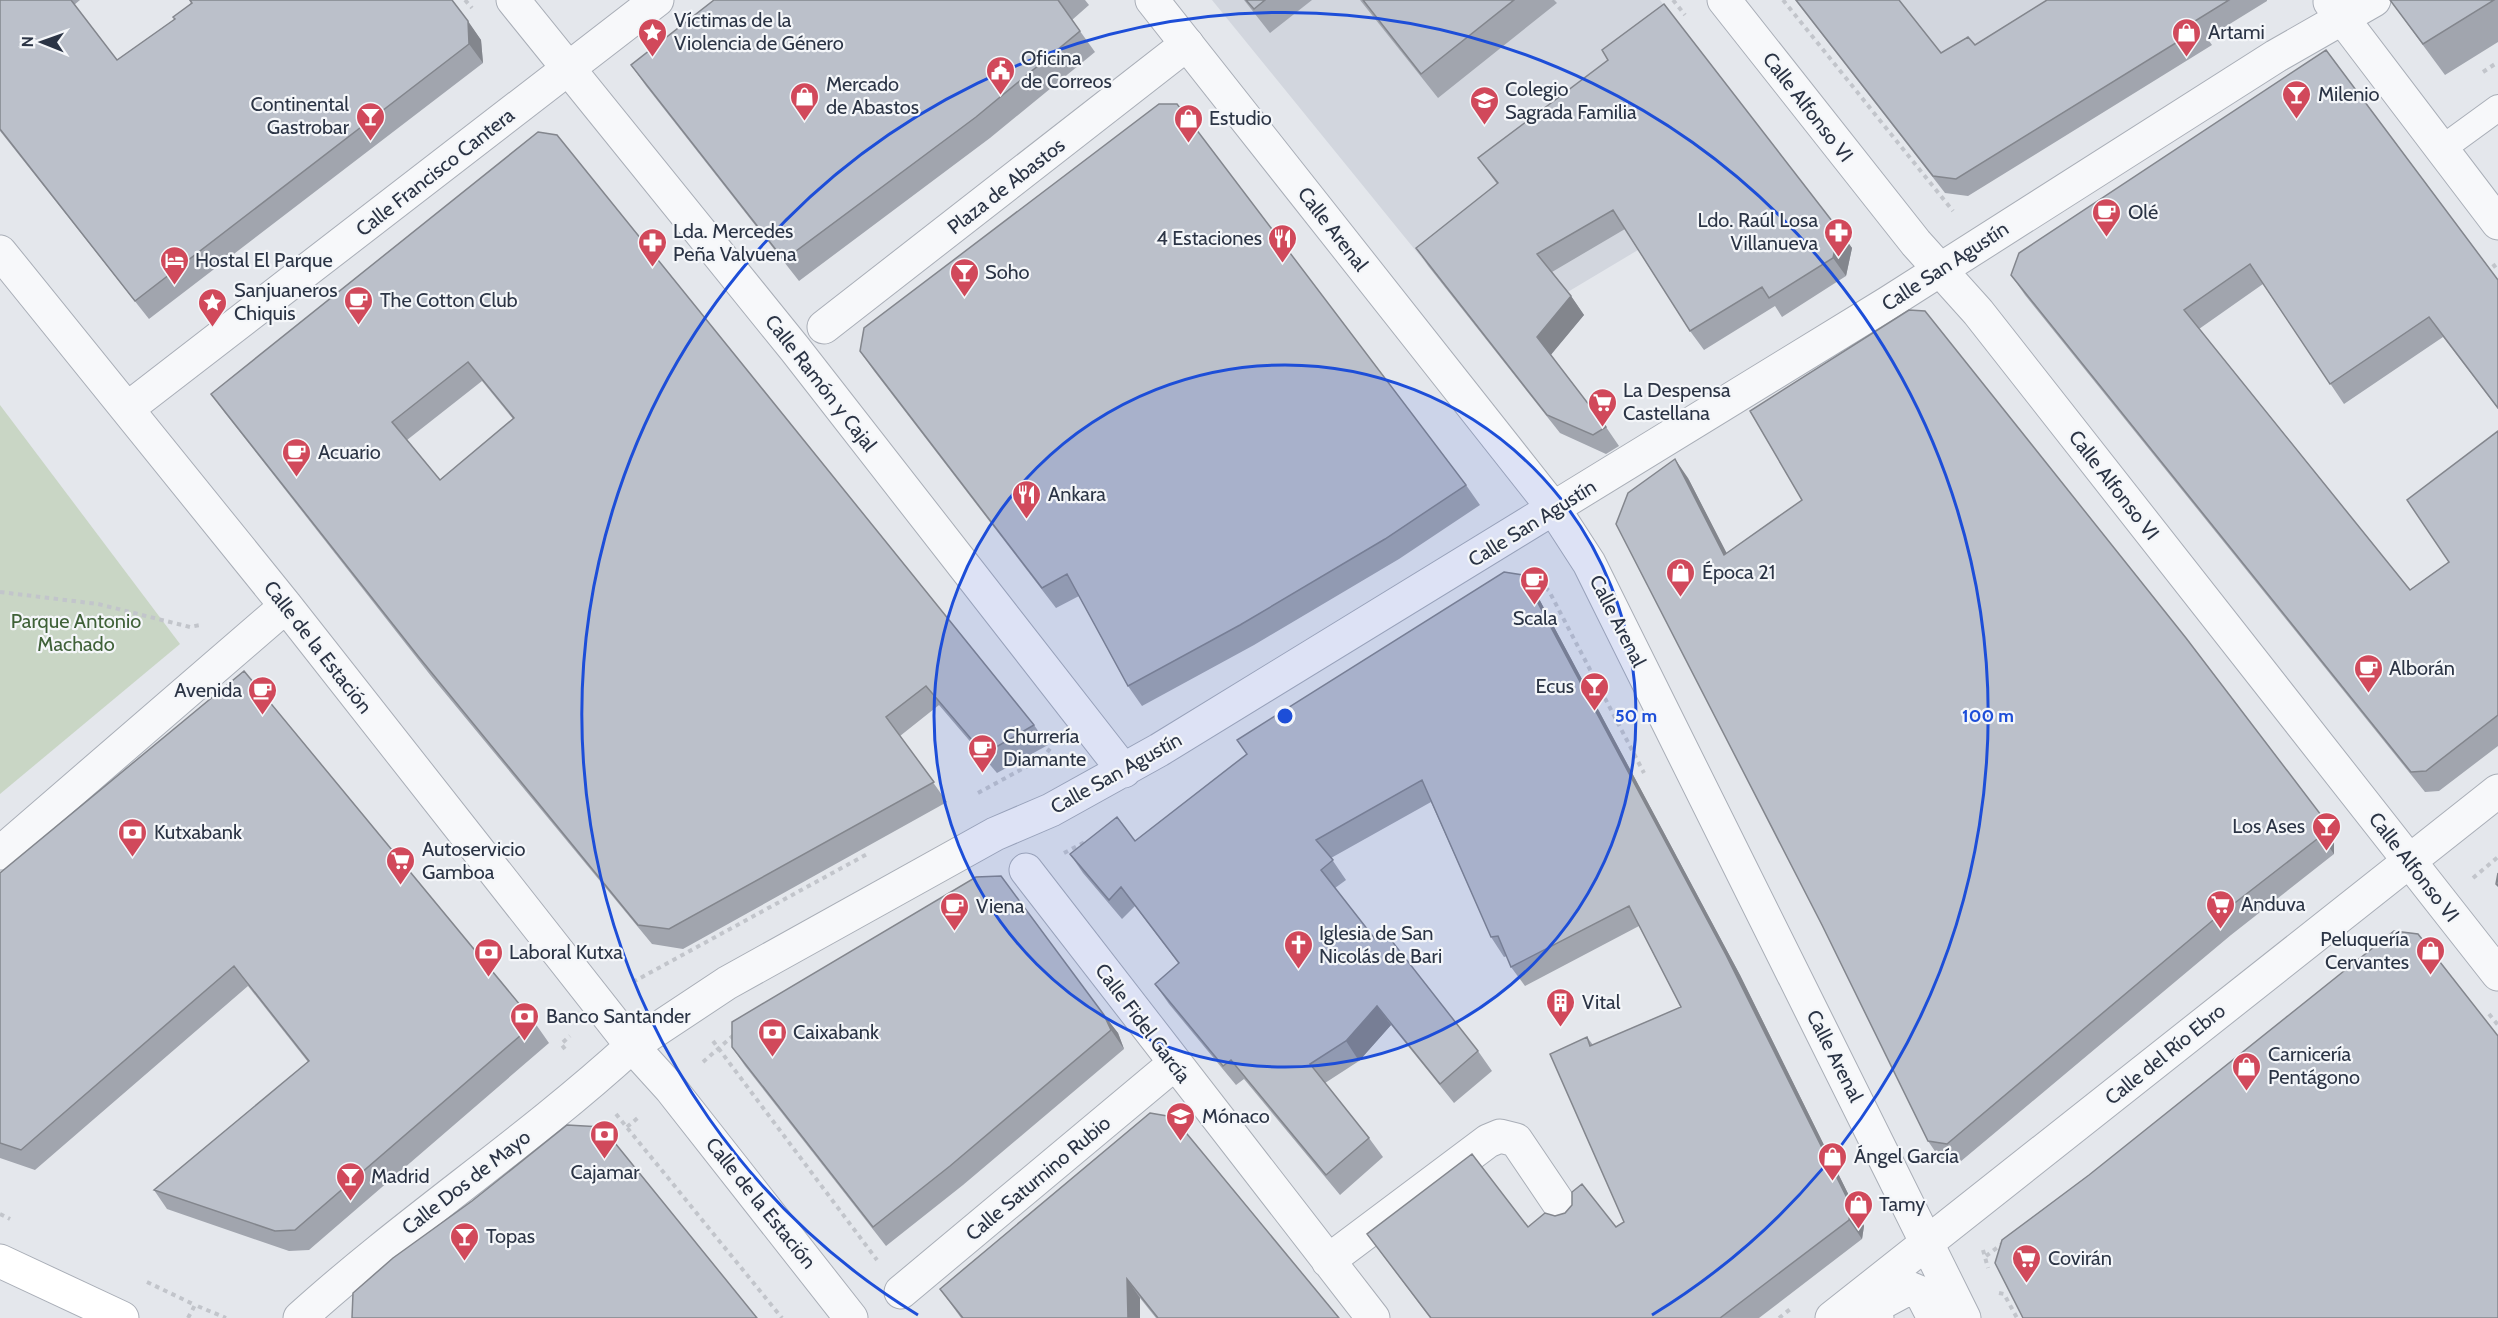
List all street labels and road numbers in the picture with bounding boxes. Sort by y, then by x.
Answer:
street label: Calle Alfonso VI [1758,47,1858,167]
street label: Calle Francisco Cantera [351,103,519,241]
street label: Plaza de Abastos [943,133,1069,239]
street label: Calle Arenal [1293,182,1373,276]
street label: Calle San Agustín [1877,216,2013,316]
street label: Calle Ramón y Cajal [760,310,882,456]
street label: Calle Alfonso VI [2064,425,2164,545]
street label: Calle San Agustín [1464,474,1600,572]
street label: Calle Arenal [1585,571,1652,671]
street label: Calle de la Estación [259,576,377,718]
street label: Calle San Agustín [1046,727,1186,819]
street label: Calle Alfonso VI [2364,807,2464,927]
street label: Calle Fidel García [1090,959,1196,1088]
street label: Calle del Río Ebro [2100,998,2230,1110]
street label: Calle Arenal [1802,1006,1869,1106]
street label: Calle Saturnino Rubio [961,1111,1115,1245]
street label: Calle Dos de Mayo [397,1124,535,1240]
street label: Calle de la Estación [701,1133,821,1273]

